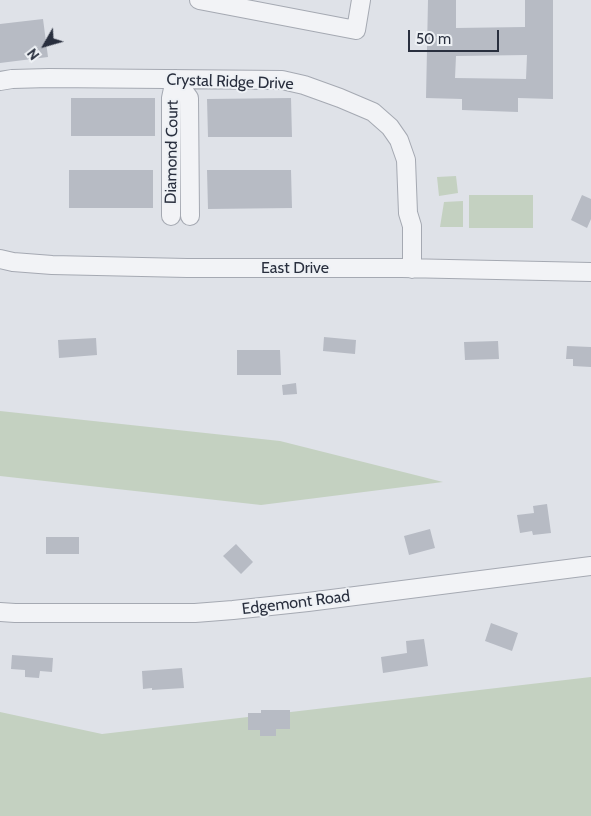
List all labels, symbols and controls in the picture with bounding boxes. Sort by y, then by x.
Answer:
north arrow [20,20,70,70]
scale bar [411,20,502,52]
text: 50 m [416,30,451,48]
text: N [23,45,43,64]
street label: Crystal Ridge Drive [166,70,294,94]
street label: Diamond Court [161,100,183,204]
street label: East Drive [261,258,329,278]
street label: Edgemont Road [241,587,351,619]

